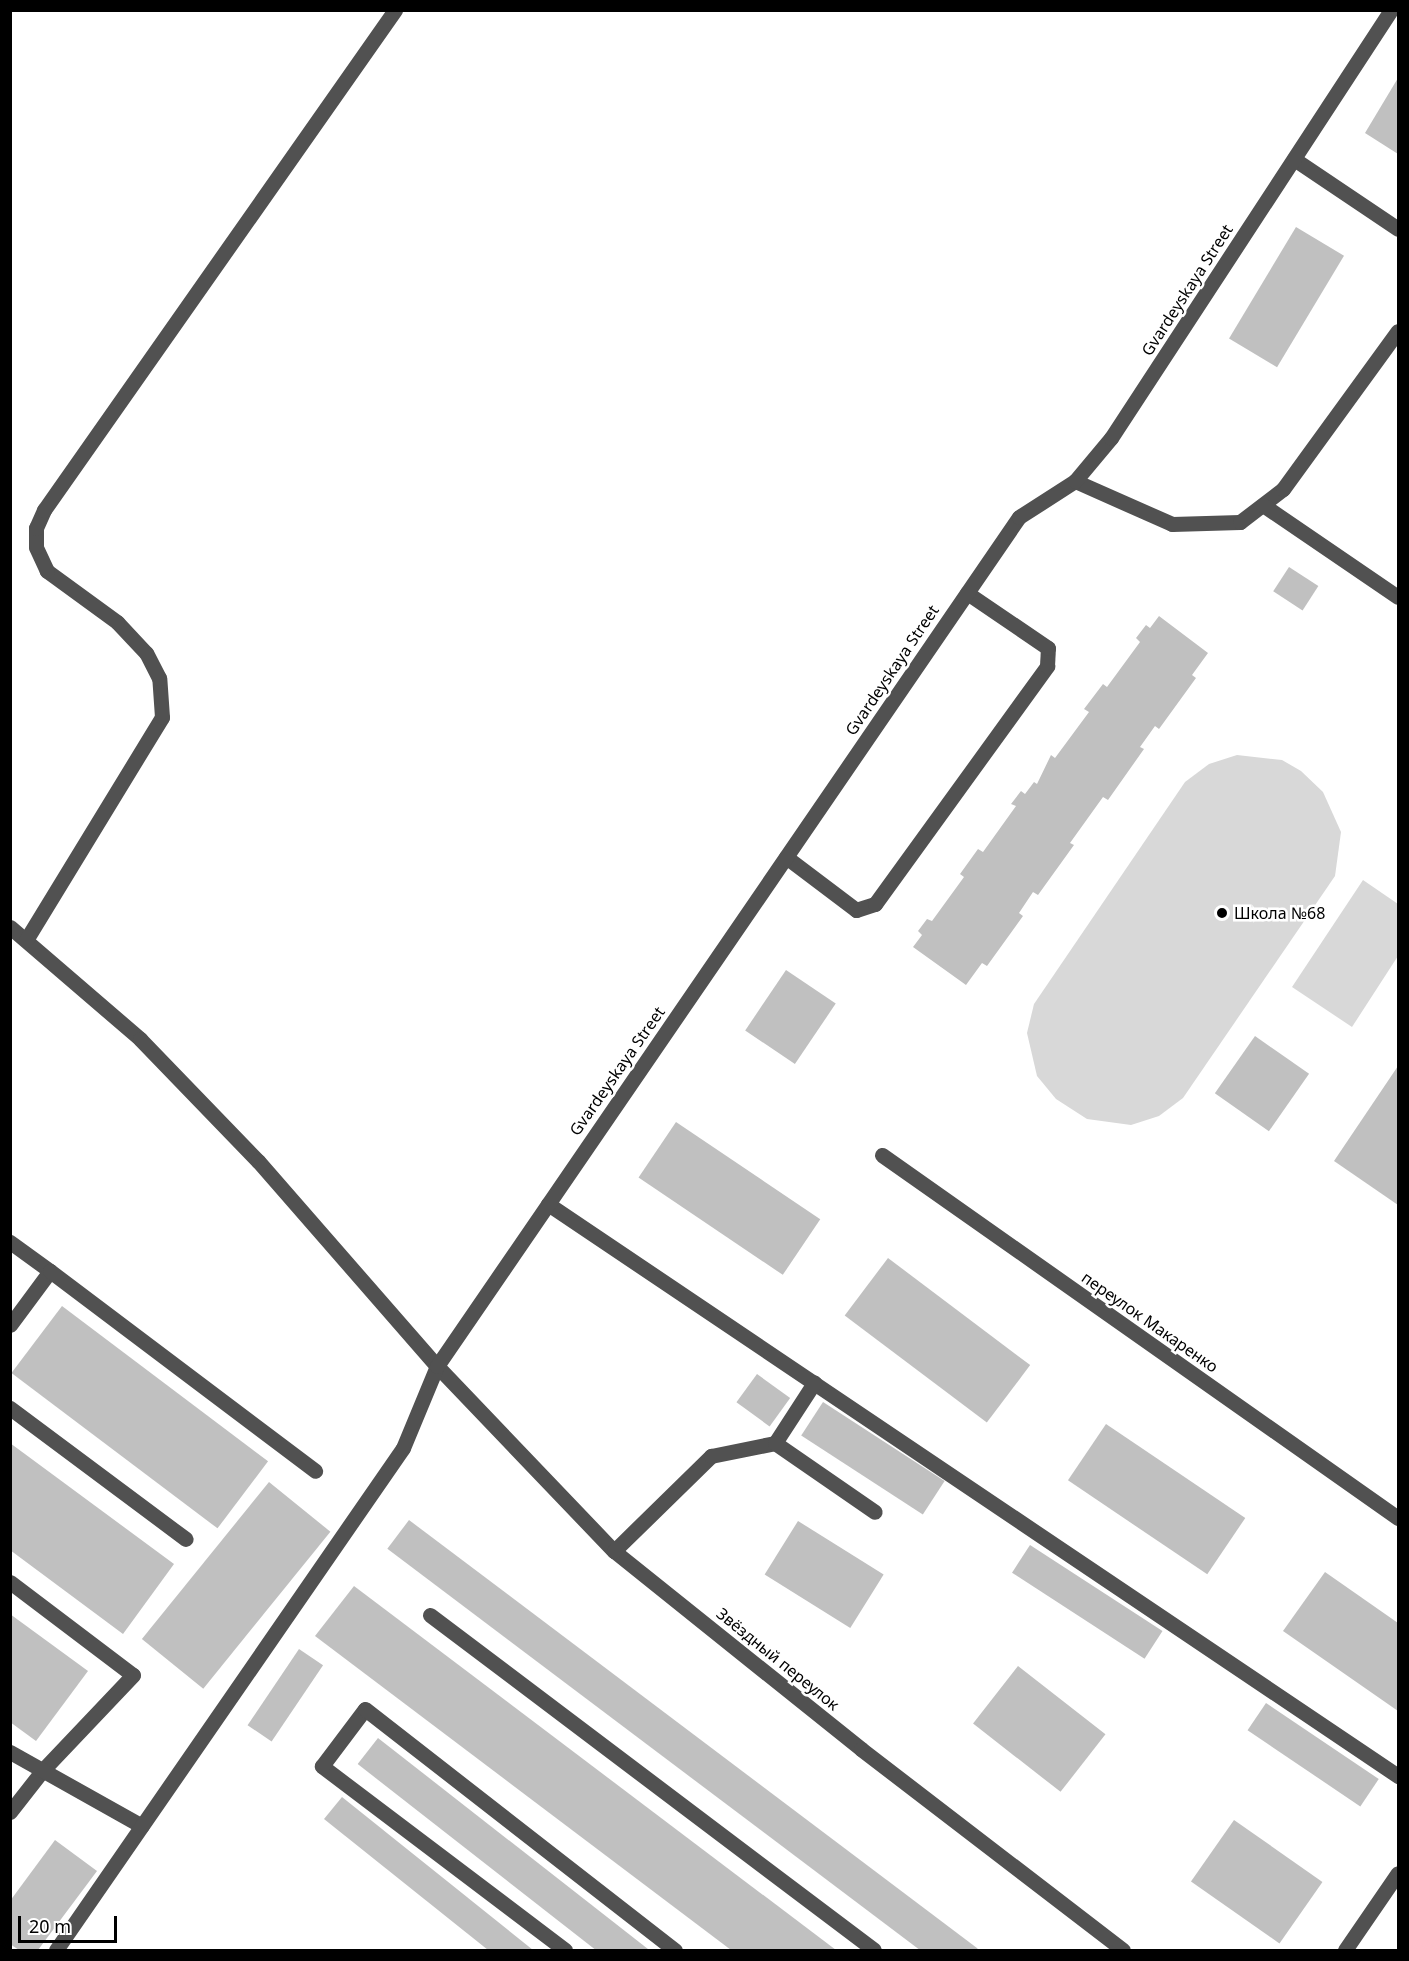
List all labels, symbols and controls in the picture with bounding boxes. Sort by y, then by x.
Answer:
street label: Gvardeyskaya Street [1137,221,1237,359]
street label: Gvardeyskaya Street [841,601,943,739]
place label: Школа №68 [1234,903,1325,923]
marker: Школа №68 [1215,906,1229,920]
street label: Gvardeyskaya Street [565,1003,669,1139]
street label: переулок Макаренко [1078,1268,1222,1376]
street label: Звёздный переулок [713,1604,843,1714]
scale bar [21,1904,120,1942]
text: 20 m [29,1914,71,1938]

